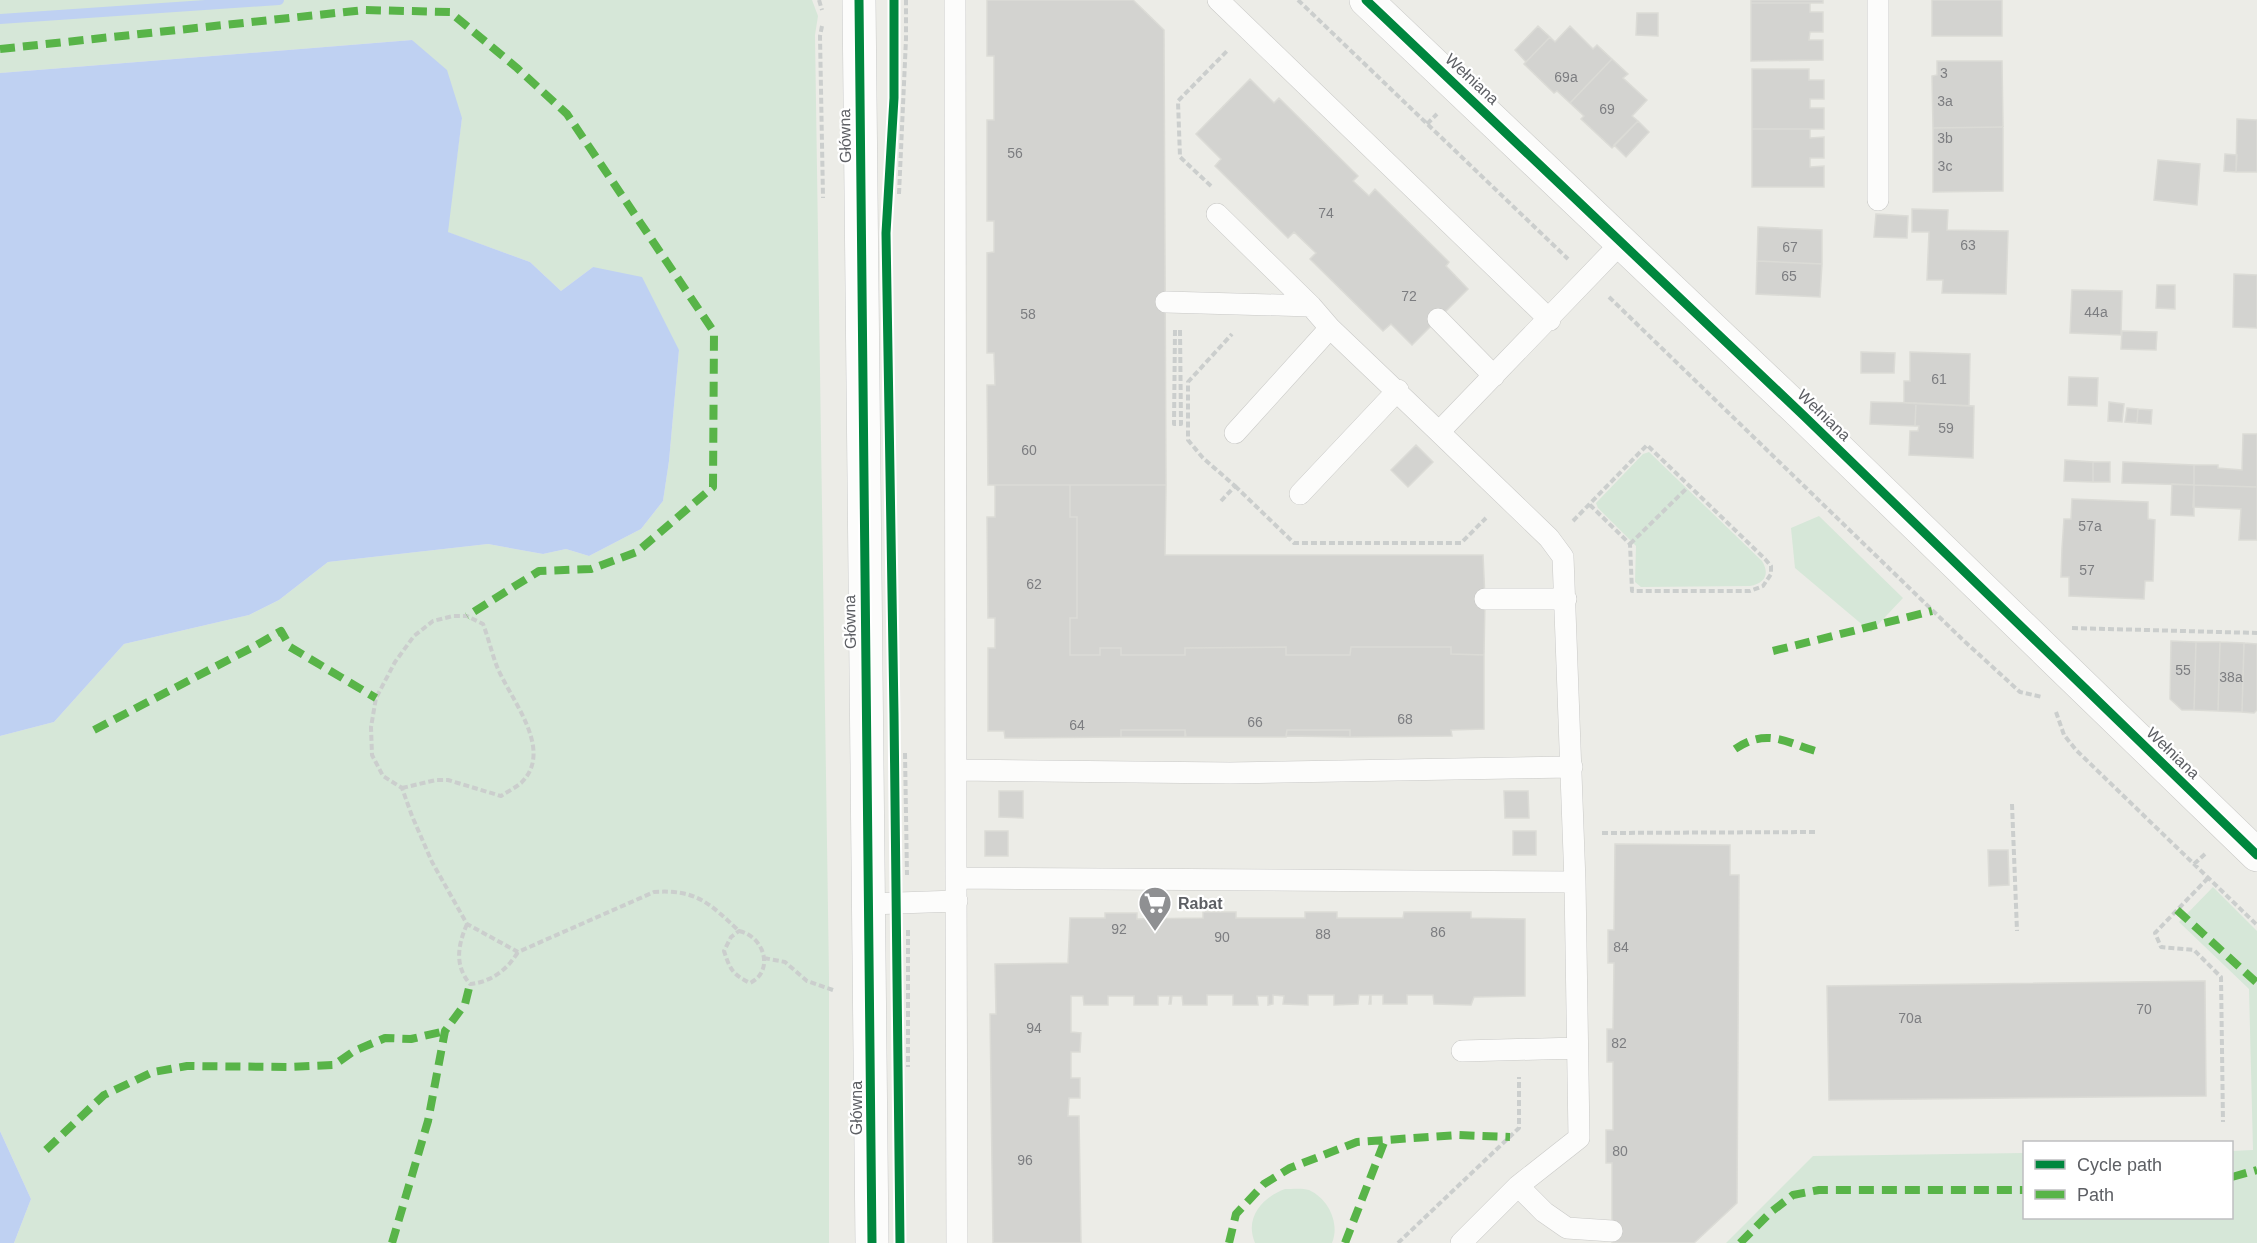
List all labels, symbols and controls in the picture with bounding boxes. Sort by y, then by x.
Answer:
street label: Wełniana [1442,50,1502,108]
house number: 3 [1940,65,1948,81]
house number: 69a [1554,69,1578,85]
house number: 3a [1937,93,1953,109]
house number: 69 [1599,101,1615,117]
street label: Główna [836,109,854,163]
house number: 3b [1937,130,1953,146]
house number: 56 [1007,145,1023,161]
house number: 3c [1938,158,1952,174]
house number: 74 [1318,205,1334,221]
house number: 63 [1960,237,1976,253]
house number: 67 [1782,239,1798,255]
house number: 65 [1781,268,1797,284]
house number: 72 [1401,288,1417,304]
house number: 44a [2084,304,2108,320]
house number: 58 [1020,306,1036,322]
house number: 61 [1931,371,1947,387]
street label: Wełniana [1794,386,1854,444]
house number: 59 [1938,420,1954,436]
house number: 60 [1021,442,1037,458]
house number: 57a [2078,518,2102,534]
house number: 57 [2079,562,2095,578]
house number: 62 [1026,576,1042,592]
street label: Główna [841,595,859,649]
house number: 55 [2175,662,2191,678]
house number: 38a [2219,669,2243,685]
house number: 68 [1397,711,1413,727]
house number: 66 [1247,714,1263,730]
house number: 64 [1069,717,1085,733]
street label: Wełniana [2143,724,2203,782]
supermarket icon: Rabat [1137,885,1173,932]
place label: Rabat [1178,895,1223,912]
house number: 92 [1111,921,1127,937]
house number: 86 [1430,924,1446,940]
house number: 88 [1315,926,1331,942]
house number: 90 [1214,929,1230,945]
house number: 84 [1613,939,1629,955]
house number: 70 [2136,1001,2152,1017]
house number: 70a [1898,1010,1922,1026]
house number: 94 [1026,1020,1042,1036]
house number: 82 [1611,1035,1627,1051]
street label: Główna [848,1081,865,1135]
legend [2023,1141,2233,1219]
house number: 80 [1612,1143,1628,1159]
house number: 96 [1017,1152,1033,1168]
text: Cycle path [2077,1155,2162,1175]
text: Path [2077,1185,2114,1205]

